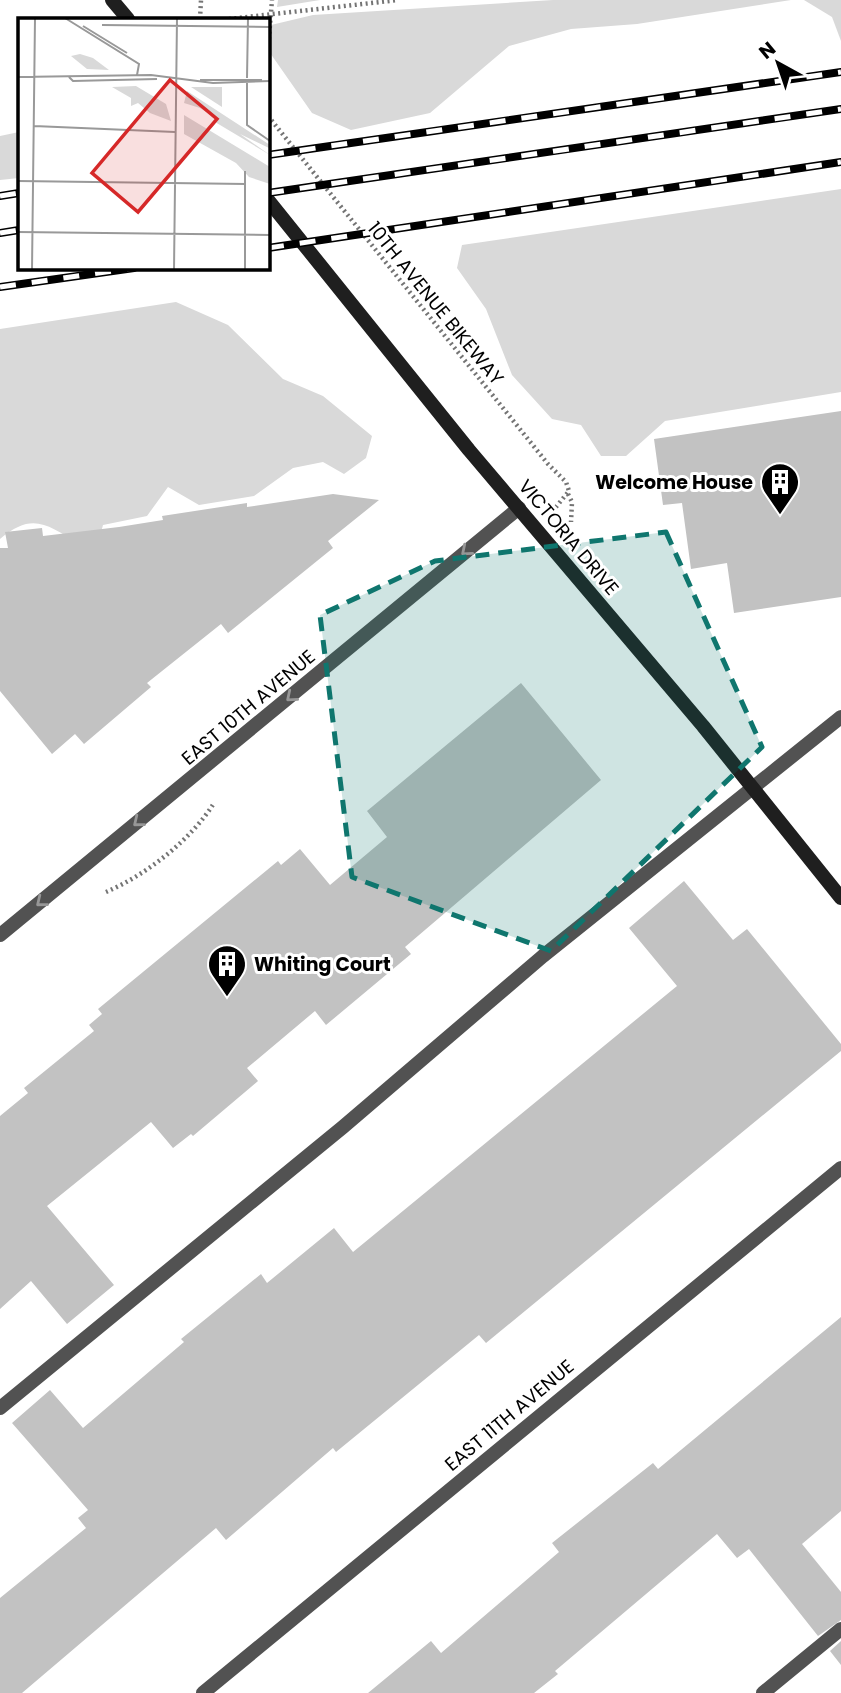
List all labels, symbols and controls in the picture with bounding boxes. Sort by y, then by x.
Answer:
inset map [18,18,270,270]
north arrow [743,28,813,98]
text: N [753,35,782,65]
street label: 10TH AVENUE BIKEWAY [361,216,510,391]
building icon: Welcome House [759,461,801,516]
place label: Welcome House [595,469,753,496]
street label: VICTORIA DRIVE [512,474,625,601]
one-way arrow [461,543,474,555]
street label: EAST 10TH AVENUE [176,643,321,771]
one-way arrow [286,688,298,701]
one-way arrow [133,814,145,827]
one-way arrow [36,893,48,906]
building icon: Whiting Court [206,943,248,998]
place label: Whiting Court [254,951,391,978]
street label: EAST 11TH AVENUE [439,1353,580,1477]

